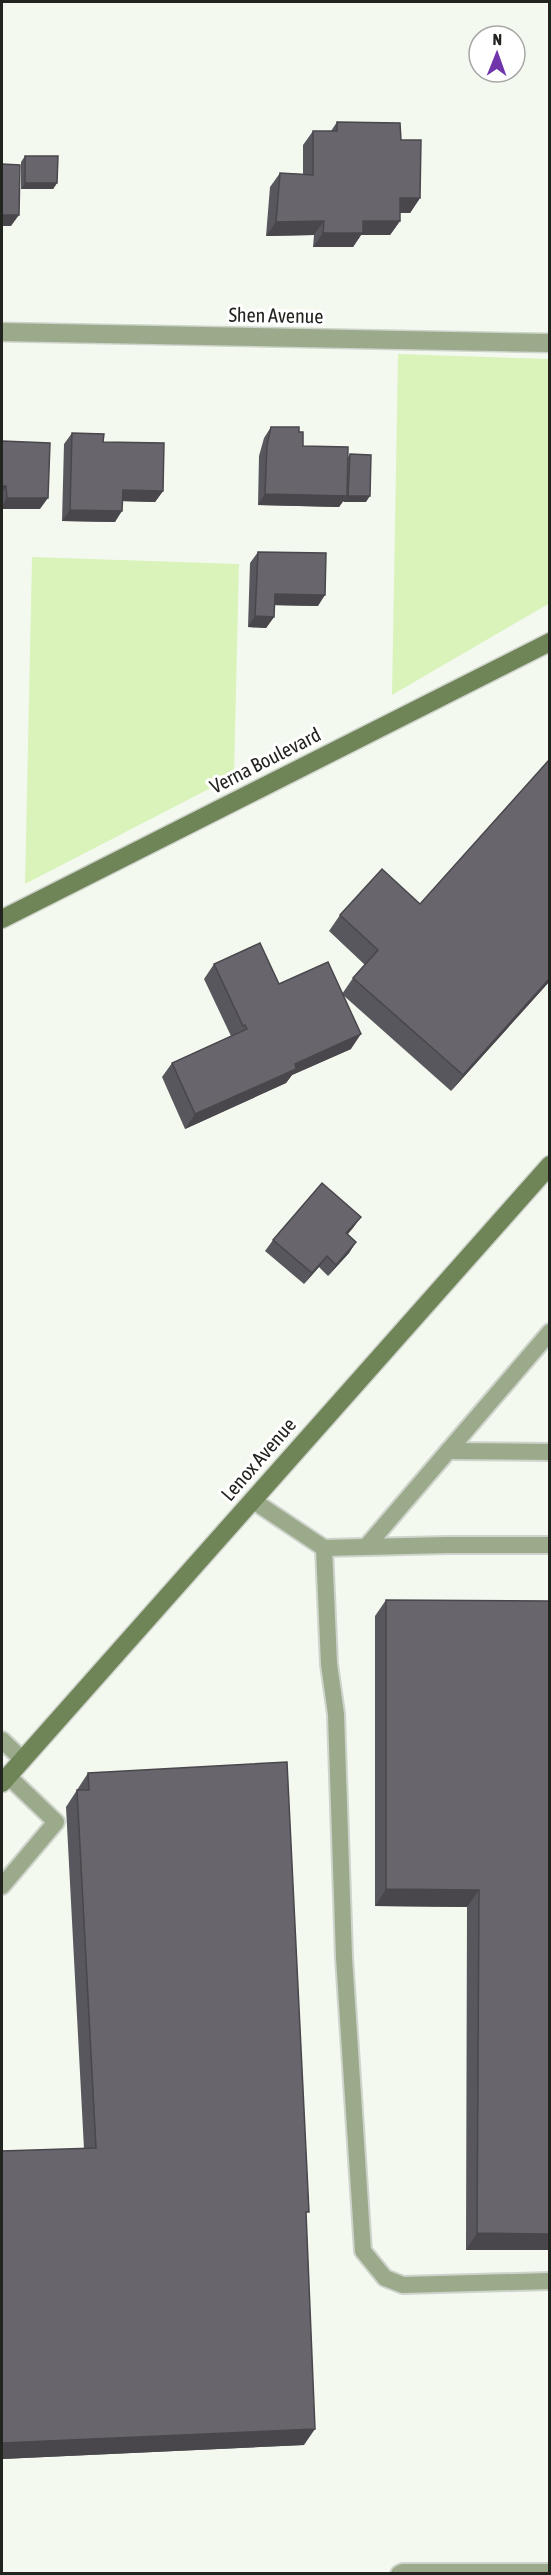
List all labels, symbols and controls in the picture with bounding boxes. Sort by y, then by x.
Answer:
north arrow [467,24,527,84]
text: N [492,30,502,48]
street label: Shen Avenue [228,303,324,327]
street label: Verna Boulevard [206,722,324,798]
street label: Lenox Avenue [216,1413,300,1505]

